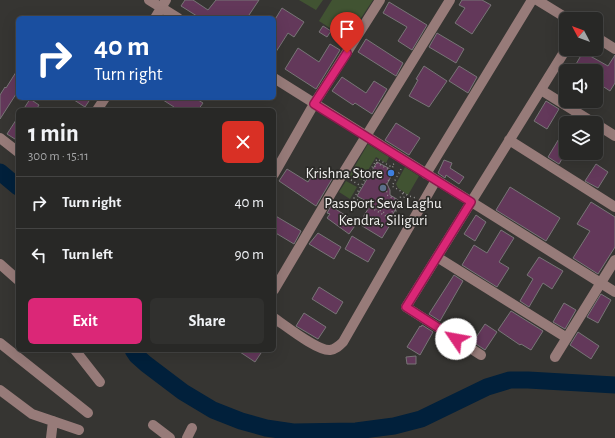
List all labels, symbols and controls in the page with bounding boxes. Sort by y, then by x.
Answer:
pin [330,12,364,53]
north arrow [559,12,603,56]
map controls [559,12,603,160]
icon: arrive [336,18,358,40]
icon: right [28,32,80,84]
text: 40 m [94,33,150,61]
button: sound [559,64,603,108]
text: Turn right [94,66,163,84]
button: layers [559,116,603,160]
button: close [222,121,264,163]
text: 1 min [28,122,79,146]
text: 300 m · 15:11 [28,150,89,163]
place label: Krishna Store [306,166,383,181]
marker: Krishna Store [386,168,396,178]
marker: Passport Seva Laghu Kendra, Siliguri [378,183,388,193]
icon: right [28,192,50,214]
text: Turn right [62,195,121,210]
text: 40 m [234,195,264,210]
place label: Passport Seva Laghu Kendra, Siliguri [324,196,442,228]
icon: left [28,244,50,266]
text: Turn left [62,247,113,262]
text: 90 m [235,247,264,262]
button: Exit [28,298,142,344]
button: Share [150,298,264,344]
position arrow [435,318,477,360]

